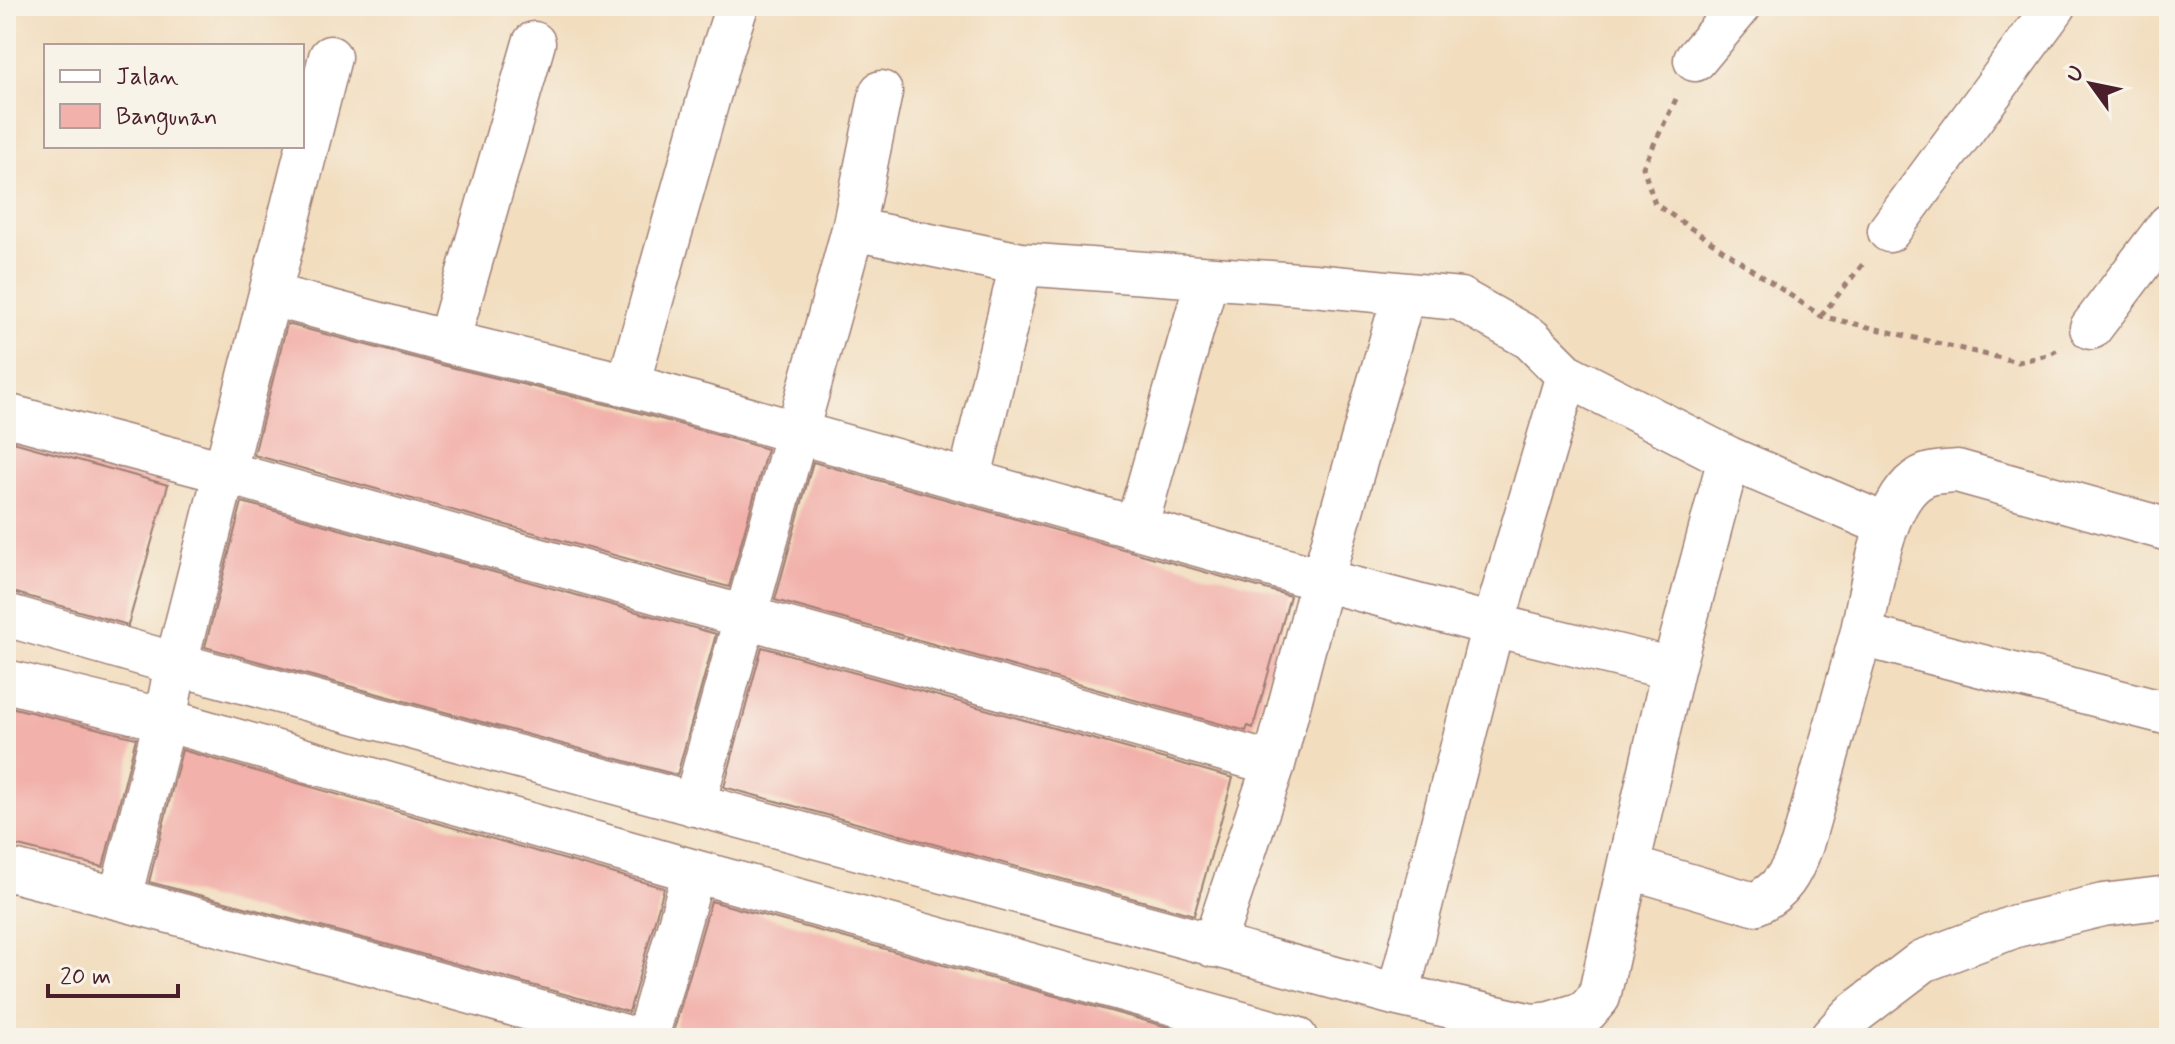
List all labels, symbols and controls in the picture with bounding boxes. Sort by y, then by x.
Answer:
legend [44,44,304,148]
north arrow [2051,44,2131,124]
text: U [2060,61,2092,88]
text: Jalan [116,62,179,93]
text: Bangunan [116,102,217,135]
scale bar [48,948,178,998]
text: 20 m [60,962,111,993]

